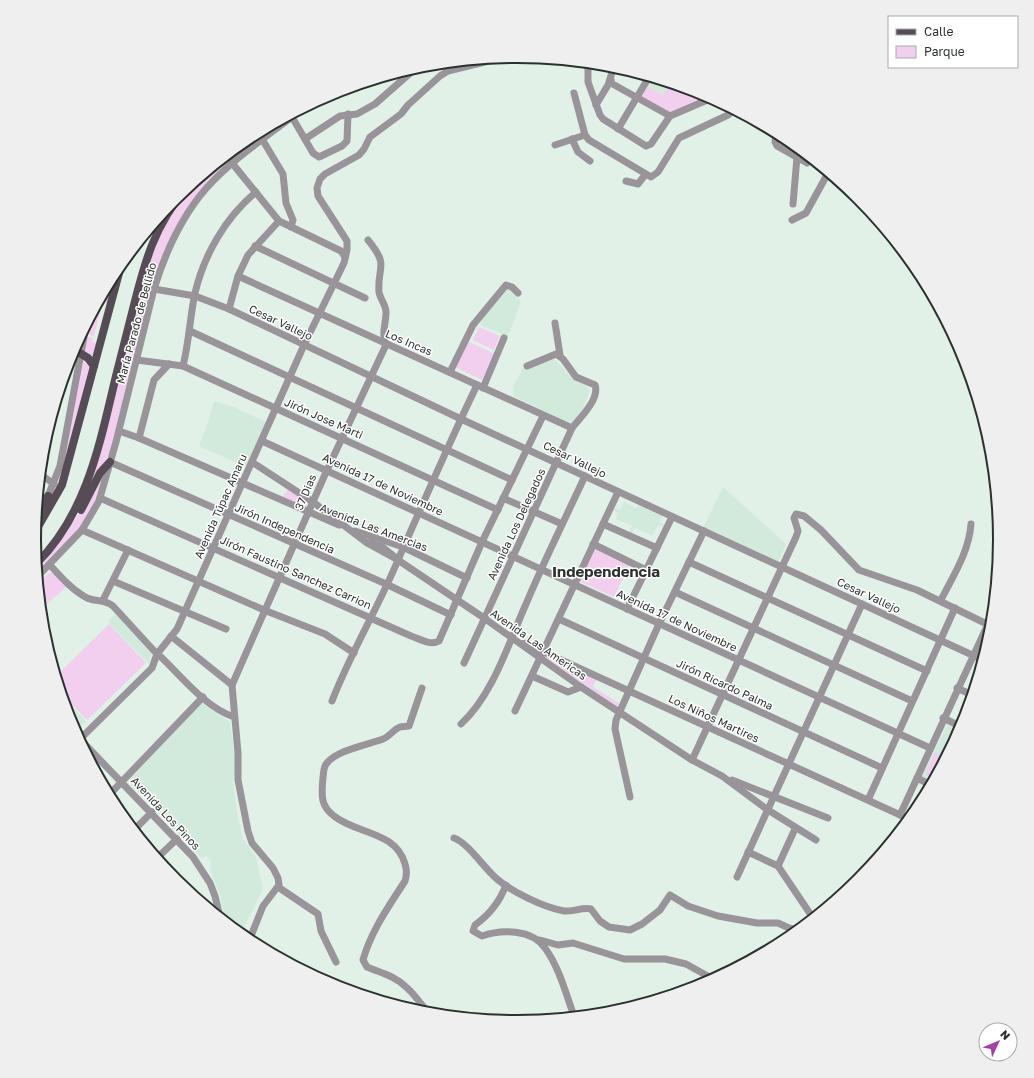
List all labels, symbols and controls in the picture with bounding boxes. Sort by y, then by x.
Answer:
legend [888,16,1018,68]
text: Calle [924,24,954,39]
text: Parque [924,44,965,59]
street label: María Parado de Bellido [114,261,159,385]
street label: Cesar Vallejo [247,302,315,343]
street label: Los Incas [384,326,435,358]
street label: Jirón Jose Marti [283,395,365,441]
street label: Cesar Vallejo [541,438,609,480]
street label: Avenida 17 de Noviembre [321,450,445,518]
street label: Avenida Túpac Amaru [191,452,249,560]
street label: Avenida Los Delegados [484,466,548,582]
street label: 37 Dias [292,472,318,512]
street label: Jirón Independencia [233,500,337,556]
street label: Avenida Las Amercias [318,500,430,554]
street label: Jirón Faustino Sanchez Carrion [218,533,374,611]
district label: Independencia [552,562,660,580]
street label: Cesar Vallejo [835,575,903,616]
street label: Avenida 17 de Noviembre [615,586,739,654]
street label: Avenida Las Americas [488,606,590,682]
street label: Jirón Ricardo Palma [675,656,775,712]
street label: Los Niños Martires [667,691,762,745]
street label: Avenida Los Pinos [129,774,203,852]
north arrow [978,1022,1018,1062]
text: N [998,1027,1013,1042]

